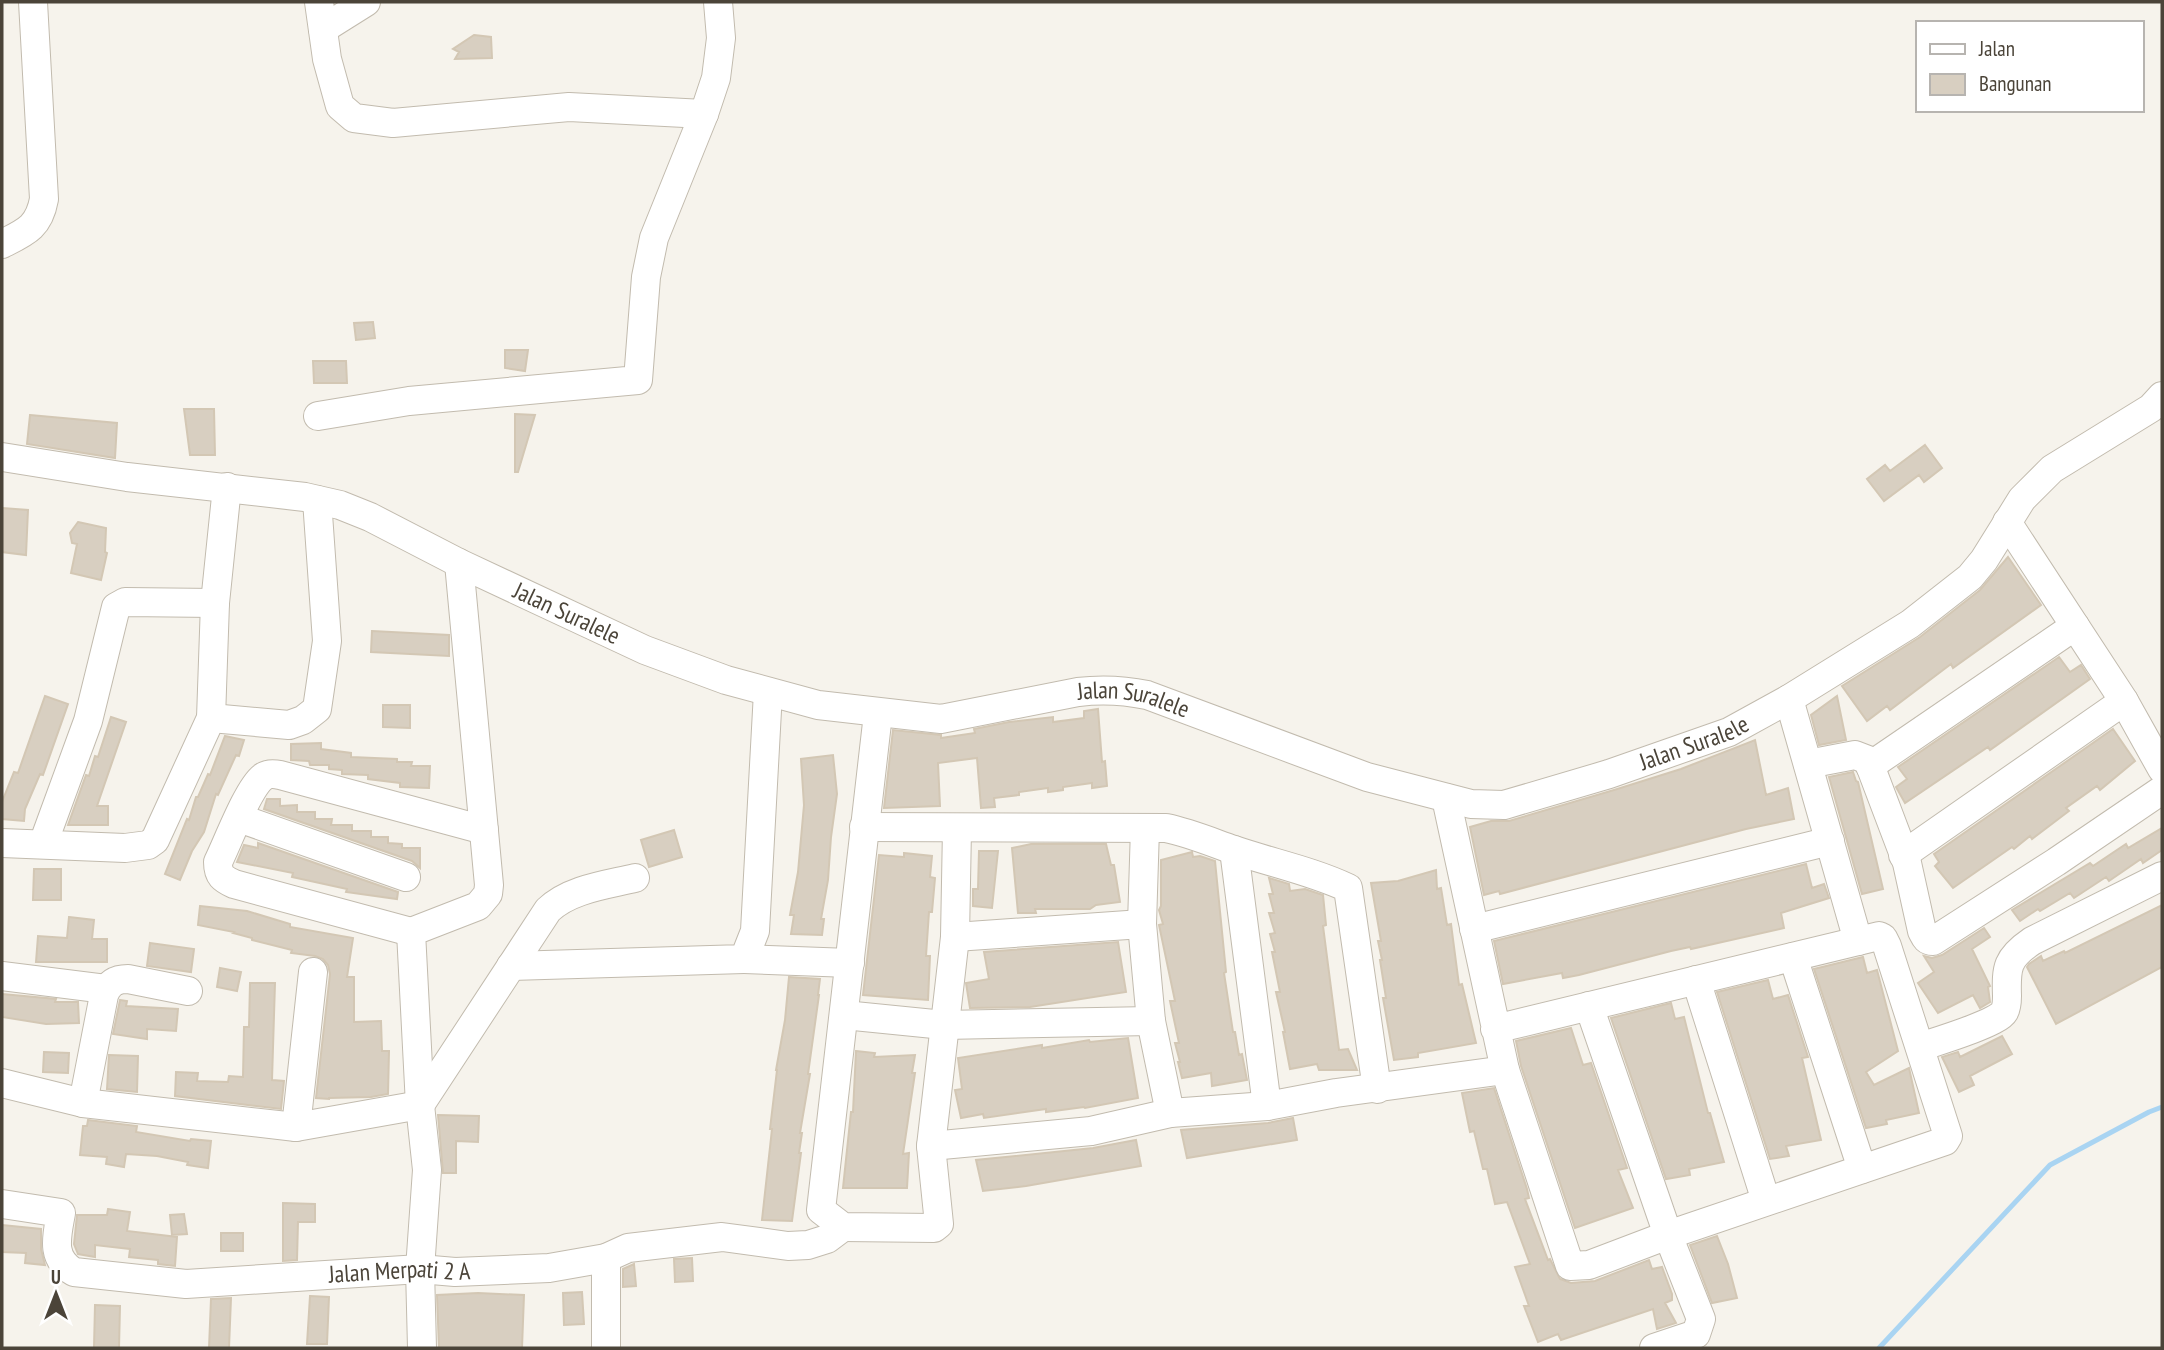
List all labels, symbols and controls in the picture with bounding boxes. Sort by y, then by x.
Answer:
legend [1916,21,2143,112]
text: Jalan [1978,35,2015,62]
text: Bangunan [1979,70,2052,97]
street label: Jalan Suralele [508,574,625,651]
street label: Jalan Suralele [1075,674,1194,724]
street label: Jalan Suralele [1634,708,1754,778]
street label: Jalan Merpati 2 A [327,1253,471,1290]
north arrow [21,1259,91,1329]
text: U [51,1265,61,1289]

